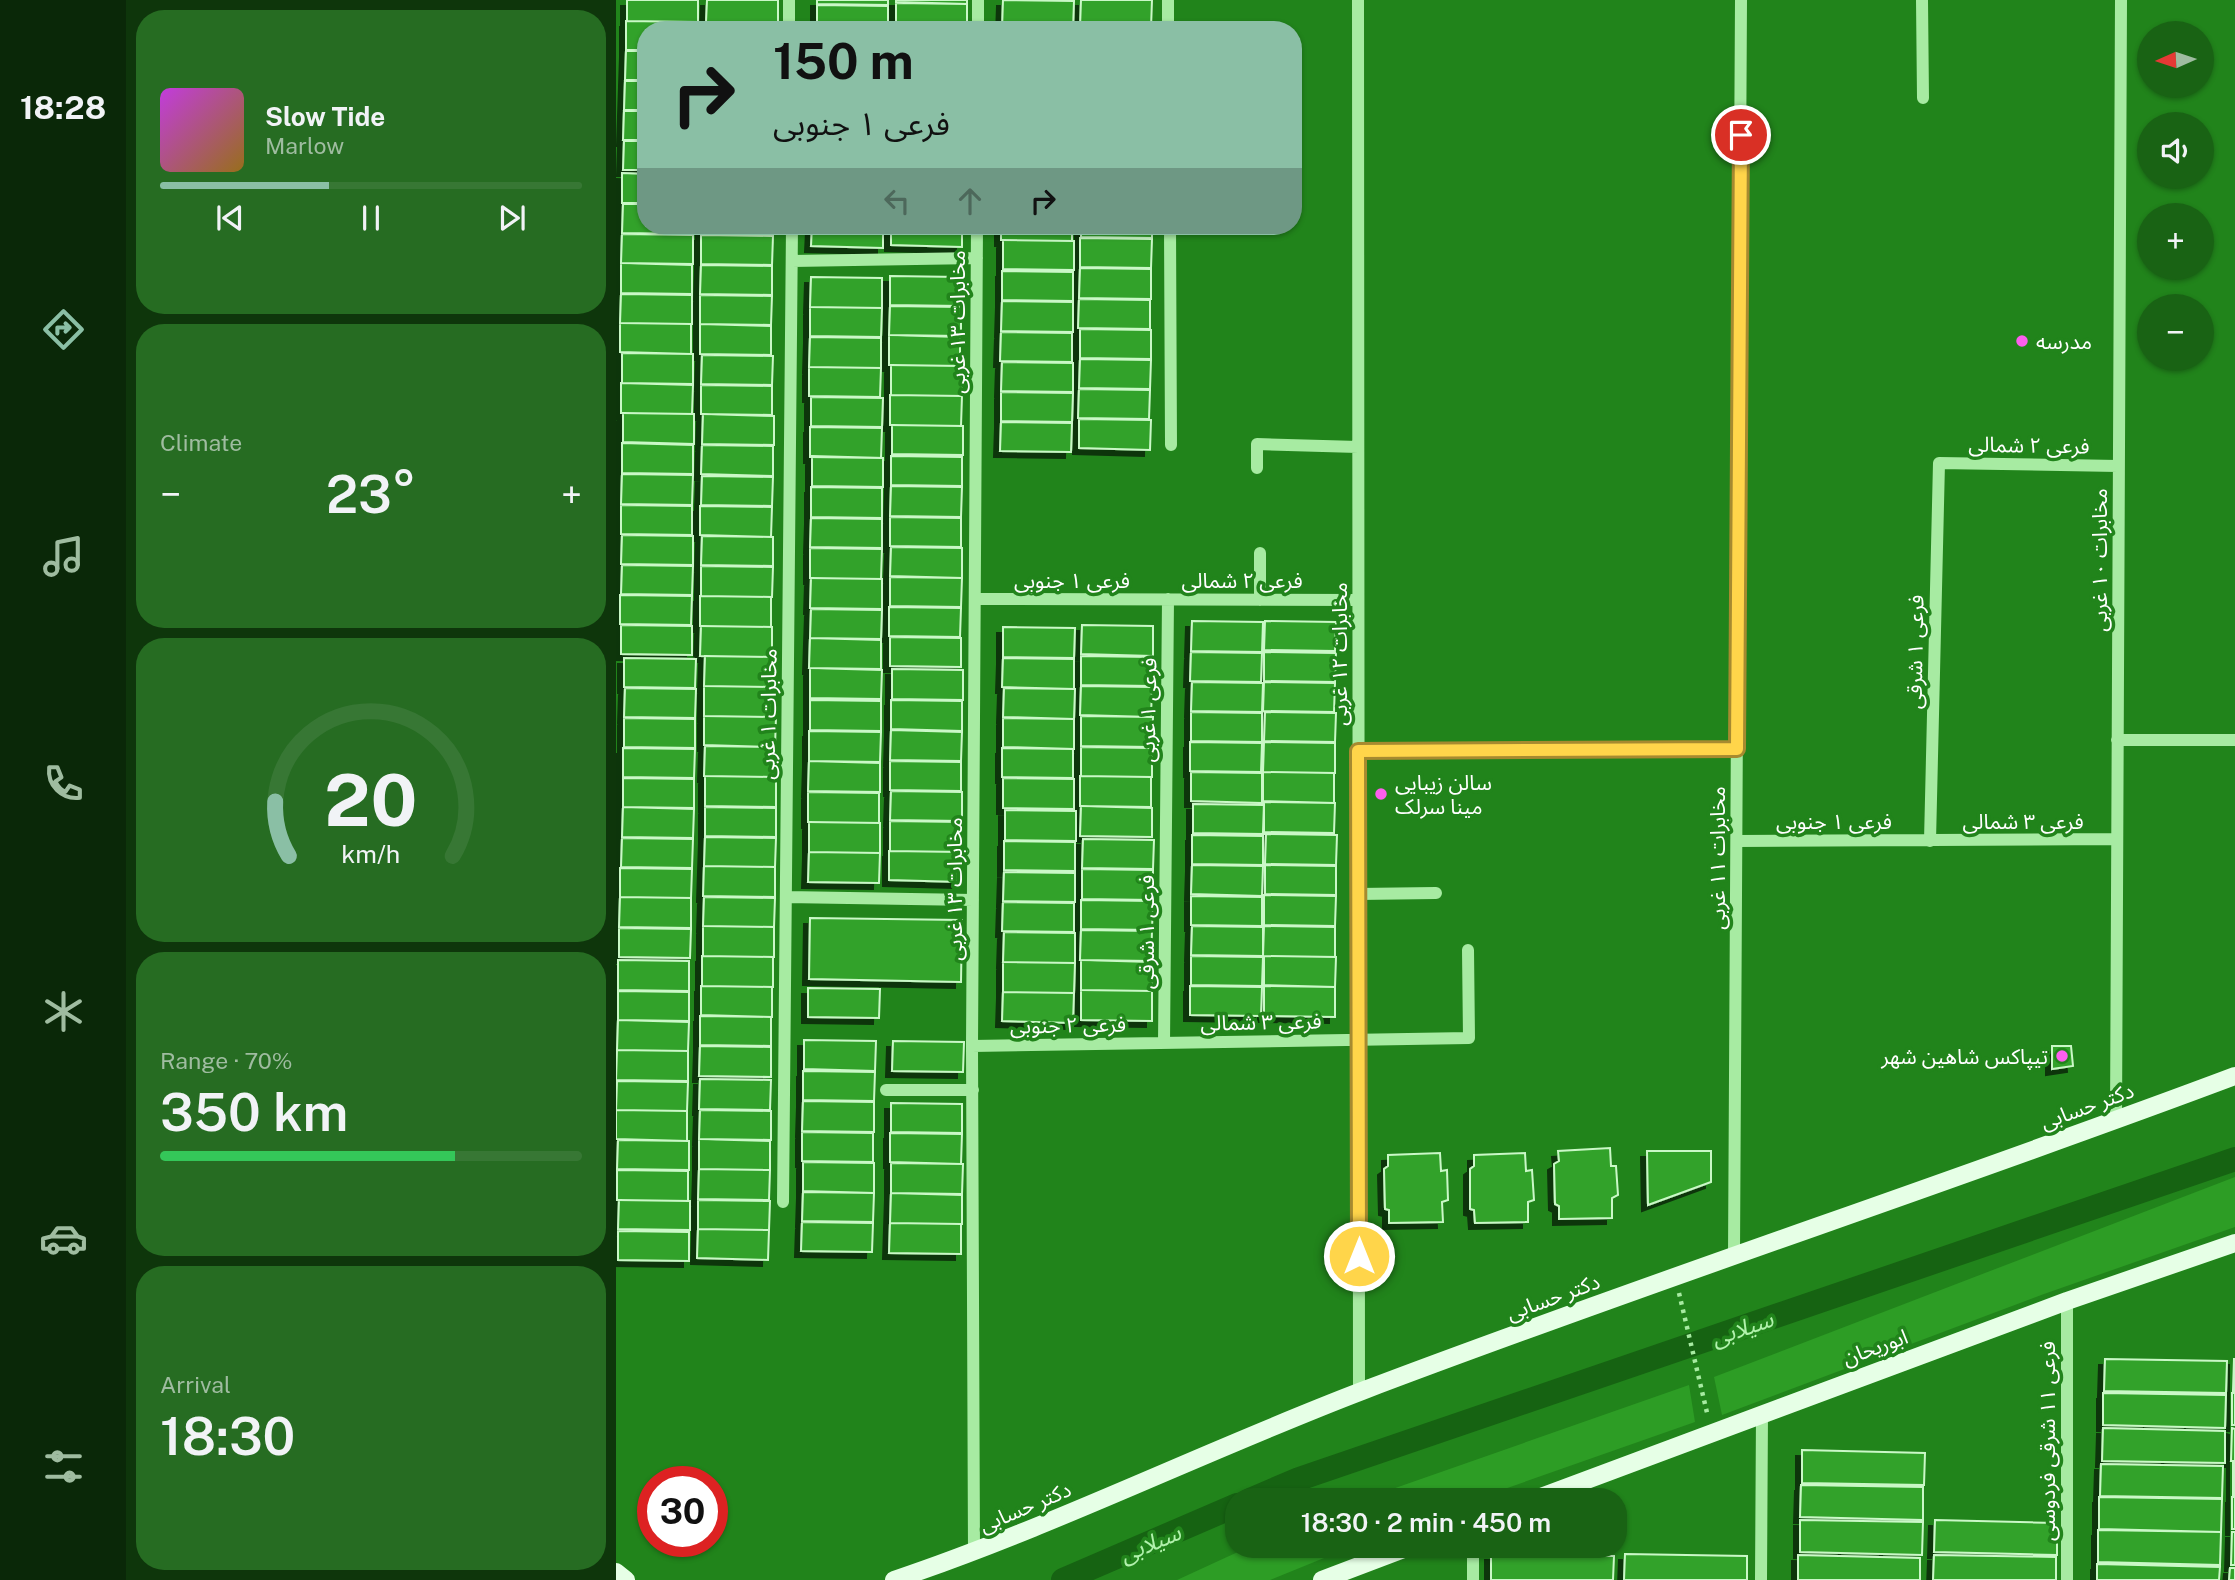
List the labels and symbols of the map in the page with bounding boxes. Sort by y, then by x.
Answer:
north arrow [2137,21,2214,98]
pin [1711,105,1771,165]
street label: مخابرات ۱۳ غربی [945,250,970,394]
place label: مدرسه [2036,329,2092,354]
marker: مدرسه [2014,333,2030,349]
street label: فرعی ۲ شمالی [1968,431,2090,459]
street label: مخابرات ۱۰ غربی [2087,488,2112,632]
street label: فرعی ۱ جنوبی [1014,568,1130,593]
street label: فرعی ۲ شمالی [1181,568,1303,593]
street label: مخابرات ۱۲ غربی [1327,582,1352,726]
street label: فرعی ۱ شرقی [1902,595,1928,709]
street label: مخابرات ۱ غربی [754,648,782,780]
street label: فرعی ۱ غربی [1135,657,1161,763]
place label: سالن زیبایی مینا سرلک [1395,770,1492,819]
marker: سالن زیبایی مینا سرلک [1373,786,1389,802]
street label: مخابرات ۱۱ غربی [1705,786,1730,930]
street label: فرعی ۱ جنوبی [1776,809,1892,834]
street label: فرعی ۳ شمالی [1962,809,2084,834]
street label: مخابرات ۱۳ غربی [942,817,967,961]
street label: فرعی ۱ شرقی [1134,875,1159,989]
street label: فرعی ۳ شمالی [1200,1008,1322,1036]
street label: فرعی ۲ جنوبی [1010,1011,1126,1039]
place label: تیپاکس شاهین شهر [1880,1044,2048,1070]
marker: تیپاکس شاهین شهر [2054,1048,2070,1064]
street label: دکتر حسابی [2037,1078,2137,1134]
position arrow [1322,1219,1396,1293]
street label: دکتر حسابی [1503,1269,1603,1325]
water label: سیلابی [1708,1305,1778,1352]
street label: ابوریحان [1839,1324,1911,1370]
street label: فرعی ۱۱ شرقی فردوسی [2035,1341,2060,1541]
speed limit sign: 30 [637,1466,728,1557]
street label: دکتر حسابی [975,1476,1075,1538]
water label: سیلابی [1115,1518,1186,1569]

